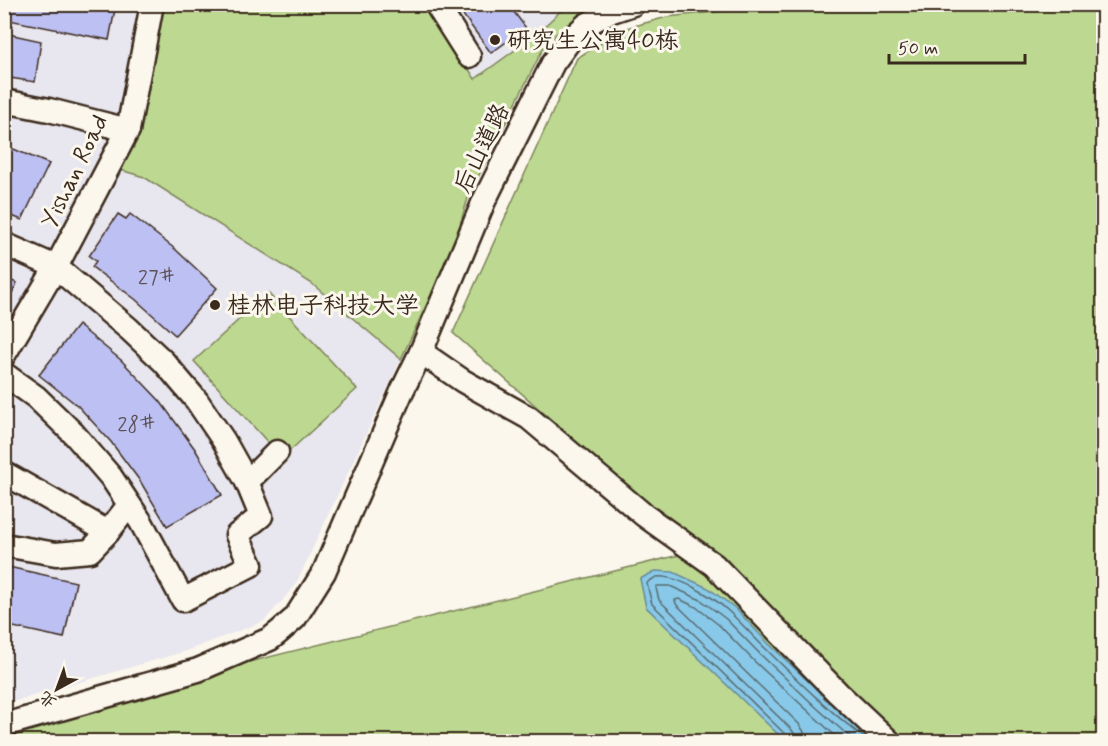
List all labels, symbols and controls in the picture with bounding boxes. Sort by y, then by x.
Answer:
place label: 研究生公寓40栋 [507,26,679,57]
scale bar [889,27,1026,65]
marker: 研究生公寓40栋 [488,33,502,47]
text: 50 m [898,37,938,61]
street label: 后山道路 [447,99,517,199]
street label: Yishan Road [35,110,116,234]
house number: 27# [138,264,175,292]
place label: 桂林电子科技大学 [227,291,419,322]
marker: 桂林电子科技大学 [208,298,222,312]
house number: 28# [117,411,155,439]
north arrow [27,659,87,719]
text: 北 [35,686,61,712]

